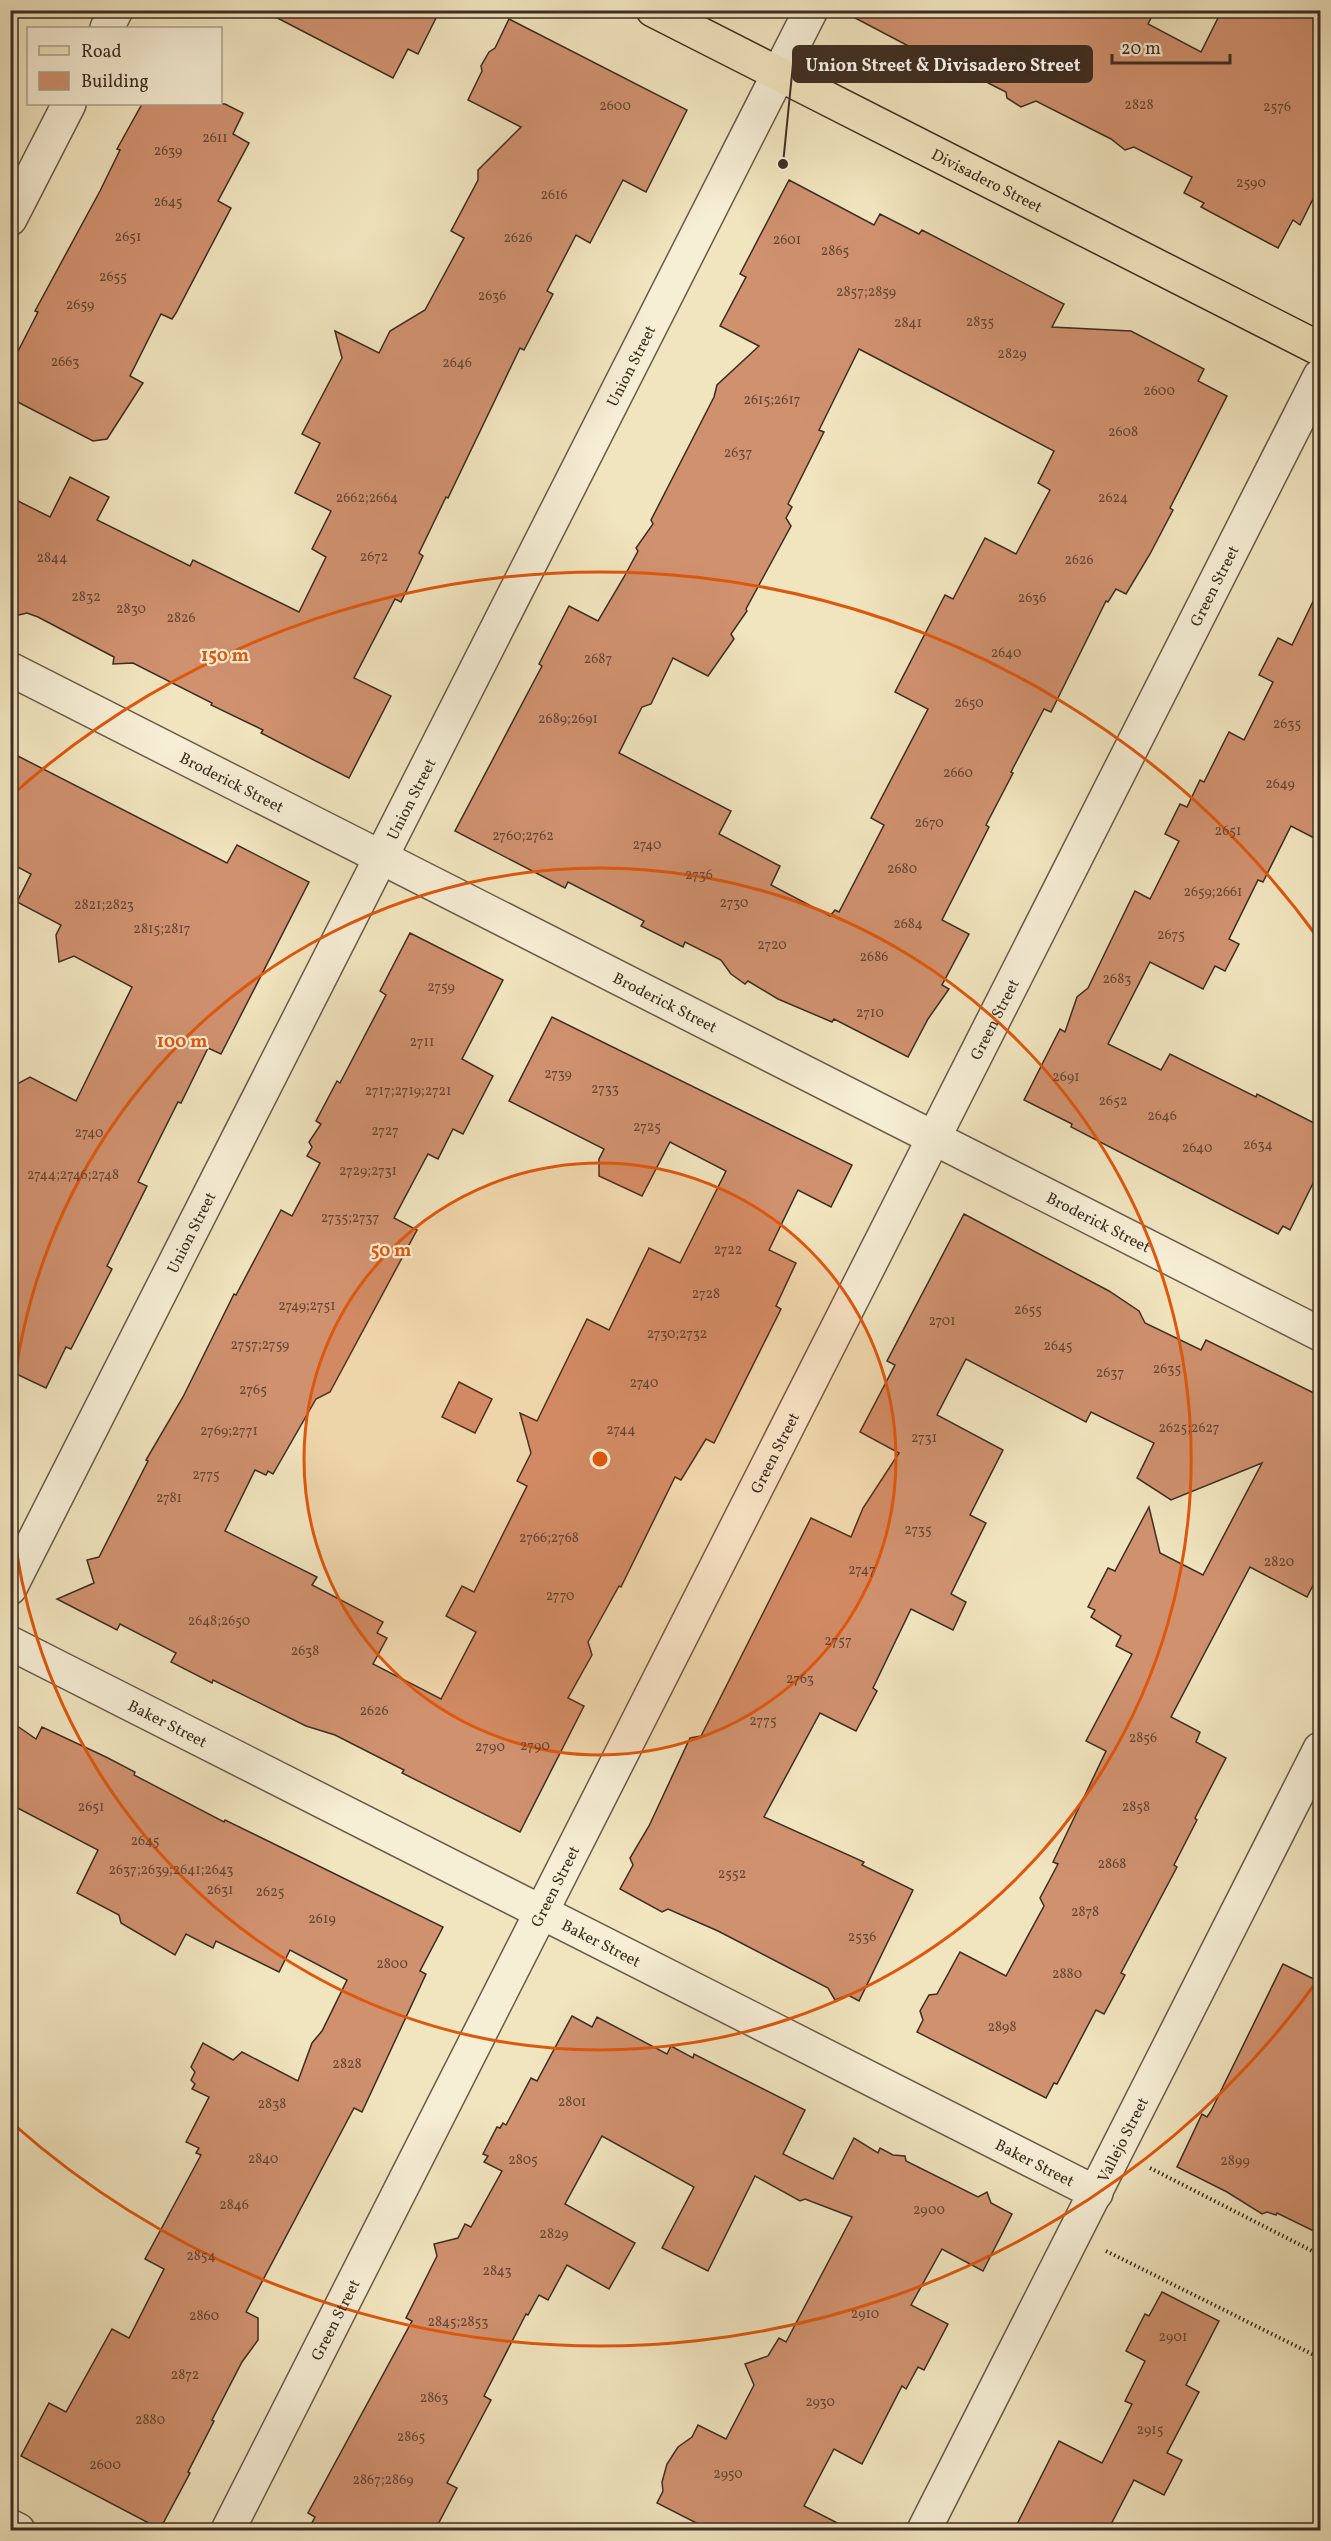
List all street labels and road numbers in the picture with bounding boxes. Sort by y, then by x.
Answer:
street label: Divisadero Street [927,144,1046,219]
street label: Union Street [603,322,662,411]
street label: Green Street [1186,542,1245,631]
street label: Broderick Street [175,748,287,819]
street label: Union Street [383,755,442,844]
street label: Broderick Street [609,968,721,1039]
street label: Green Street [966,975,1026,1064]
street label: Union Street [163,1188,222,1278]
street label: Broderick Street [1042,1188,1154,1259]
street label: Green Street [746,1409,806,1498]
street label: Baker Street [124,1696,211,1754]
street label: Green Street [526,1842,586,1931]
street label: Baker Street [557,1915,644,1974]
street label: Vallejo Street [1093,2093,1155,2187]
street label: Baker Street [991,2135,1078,2193]
street label: Green Street [307,2276,366,2365]

